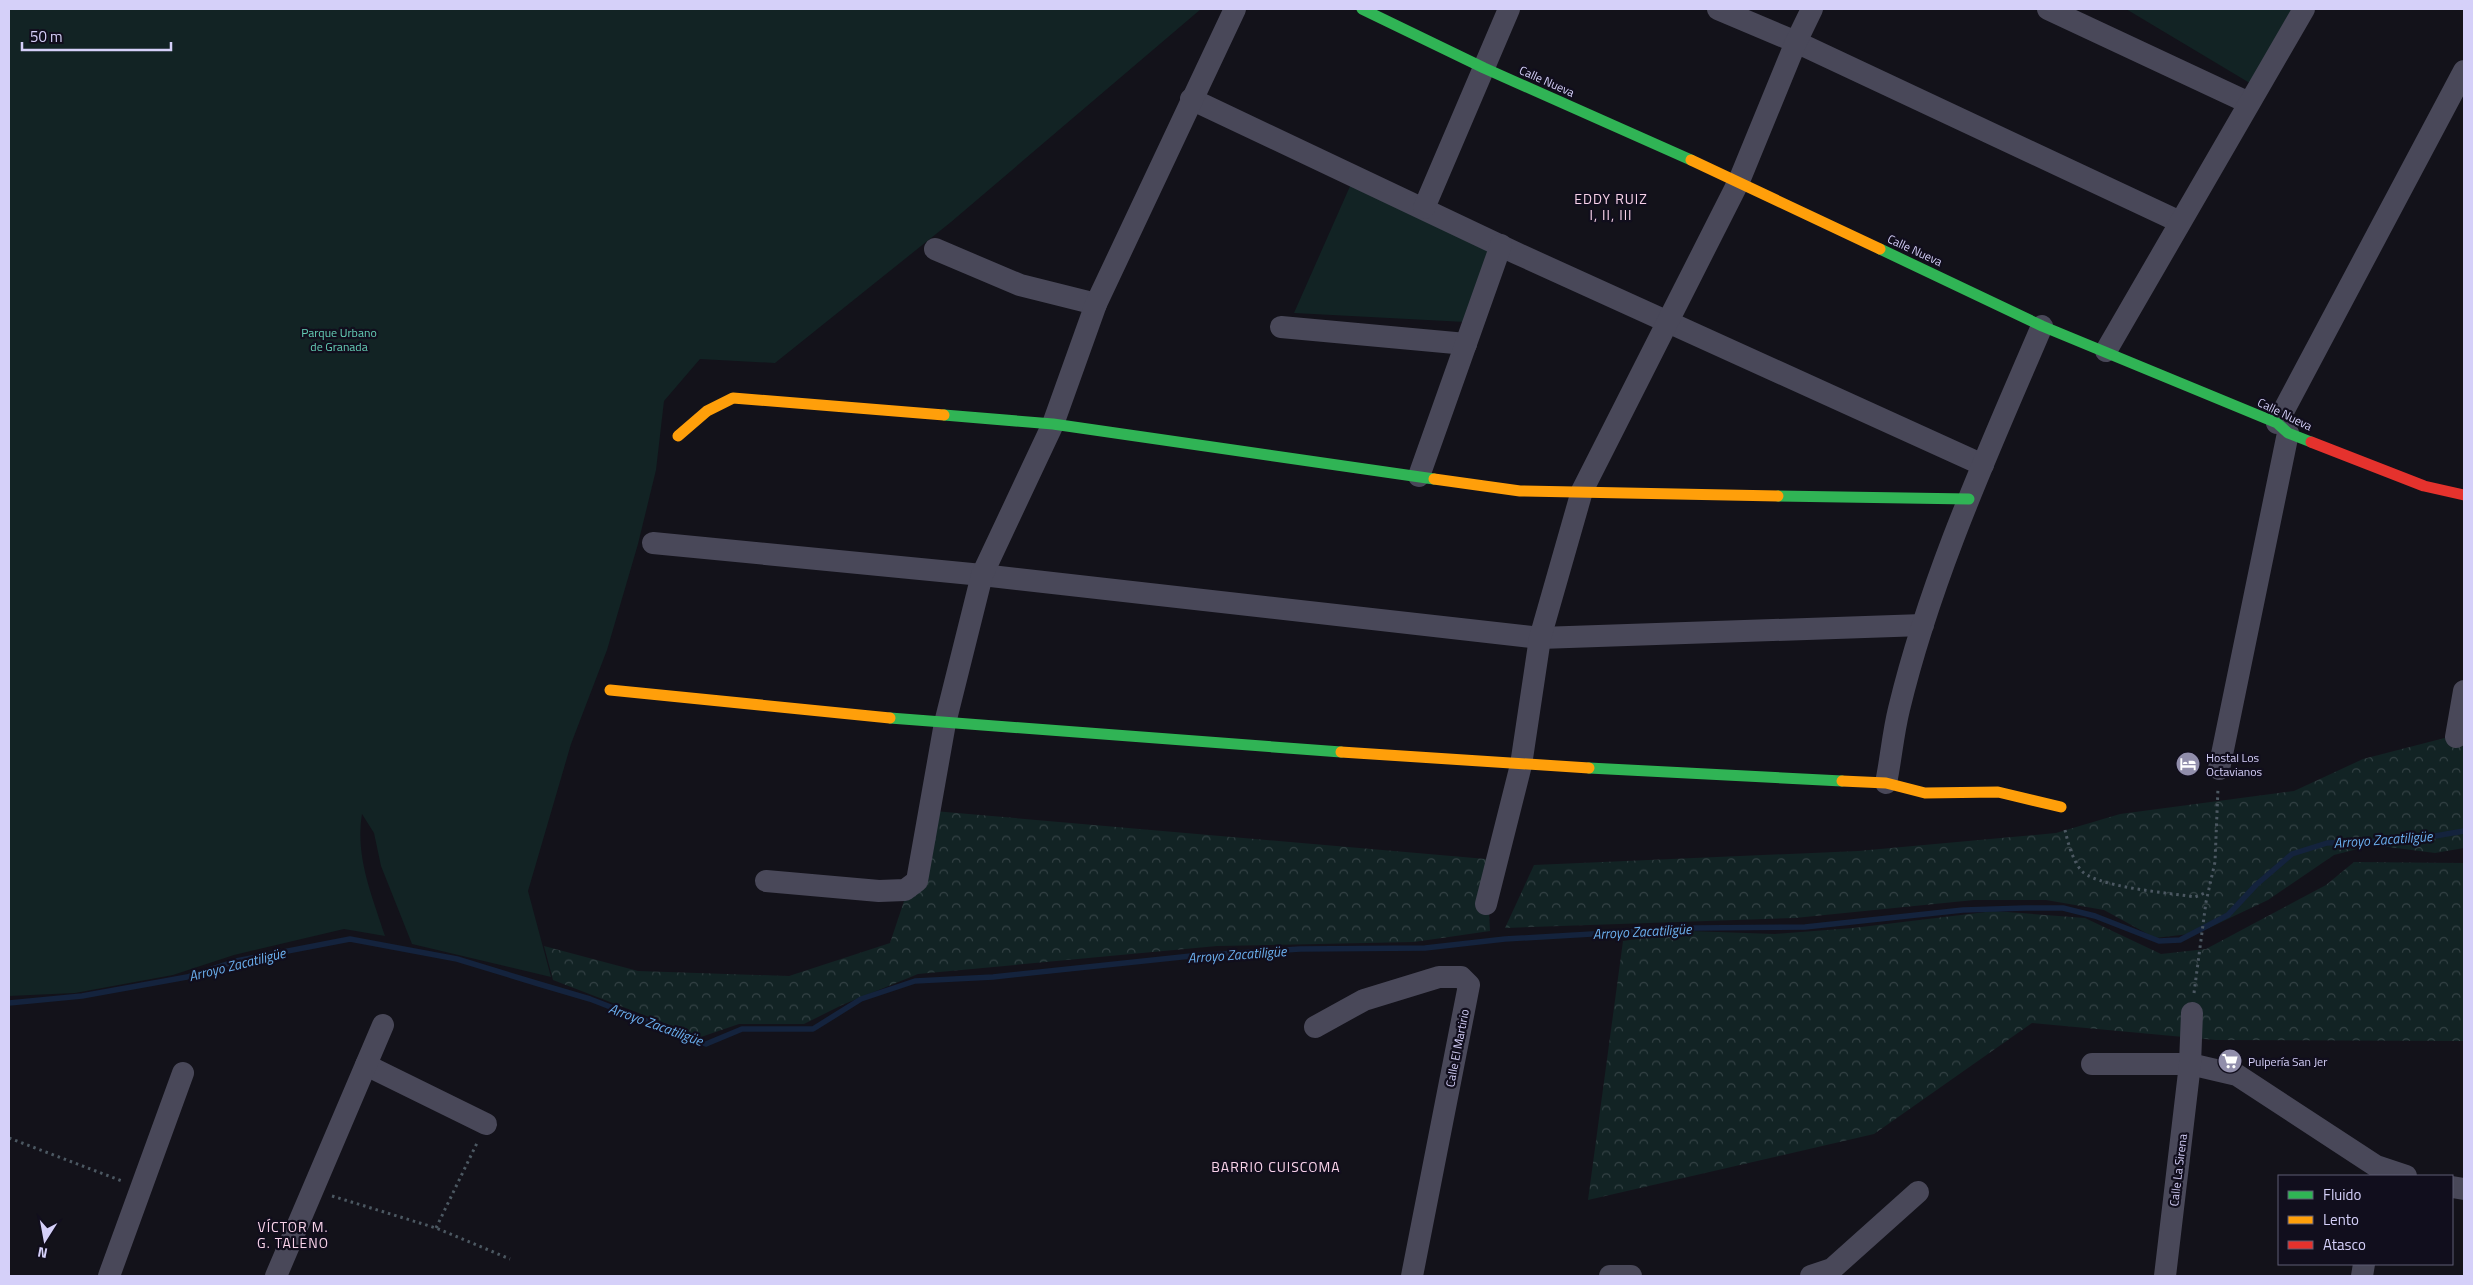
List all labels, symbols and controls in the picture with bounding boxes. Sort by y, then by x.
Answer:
scale bar [22,20,171,52]
text: 50 m [30,25,63,48]
street label: Calle Nueva [1516,60,1578,102]
district label: EDDY RUIZ I, II, III [1574,188,1648,225]
street label: Calle Nueva [1884,229,1946,271]
park label: Parque Urbano de Granada [301,323,377,356]
street label: Calle Nueva [2254,393,2316,435]
place label: Hostal Los Octavianos [2206,748,2263,781]
hotel icon: Hostal Los Octavianos [2175,751,2201,777]
water label: Arroyo Zacatiligüe [2333,825,2435,853]
water label: Arroyo Zacatiligüe [1592,918,1693,944]
water label: Arroyo Zacatiligüe [1187,940,1289,968]
water label: Arroyo Zacatiligüe [186,941,289,986]
water label: Arroyo Zacatiligüe [606,997,708,1051]
street label: Calle El Martirio [1440,1007,1474,1089]
supermarket icon: Pulpería San Jer [2217,1048,2243,1074]
place label: Pulpería San Jer [2248,1052,2327,1071]
street label: Calle La Sirena [2164,1133,2192,1207]
district label: BARRIO CUISCOMA [1211,1156,1341,1177]
legend [2278,1175,2453,1265]
text: Fluido [2323,1183,2362,1206]
text: Lento [2323,1208,2359,1231]
north arrow [20,1215,70,1265]
district label: VÍCTOR M. G. TALENO [257,1216,329,1253]
text: Atasco [2323,1233,2366,1256]
text: N [36,1242,49,1264]

